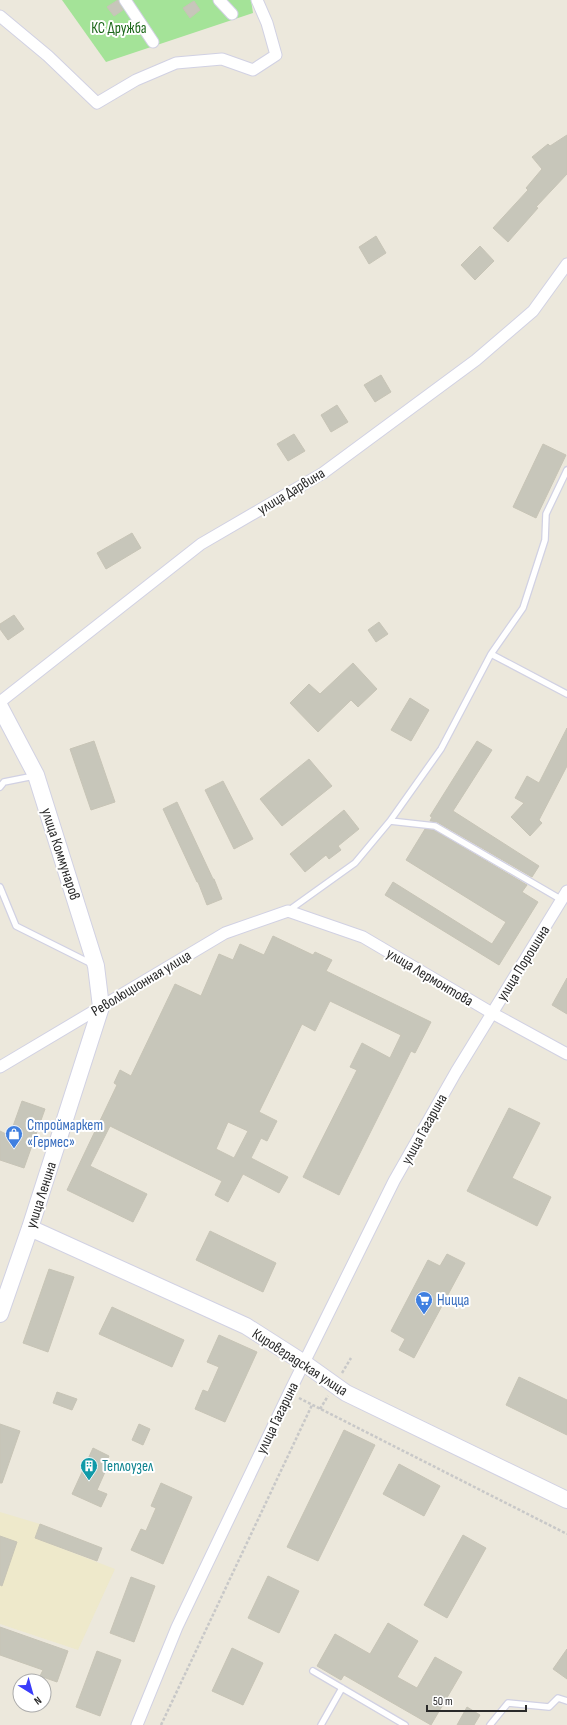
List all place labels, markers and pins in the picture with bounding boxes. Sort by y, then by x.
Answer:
place label: Строймаркет «Гермес» [27,1116,103,1152]
shop icon: Строймаркет «Гермес» [4,1124,24,1149]
supermarket icon: Ницца [414,1290,434,1315]
place label: Ницца [437,1291,470,1310]
building icon: Теплоузел [79,1456,99,1481]
place label: Теплоузел [102,1457,154,1476]

